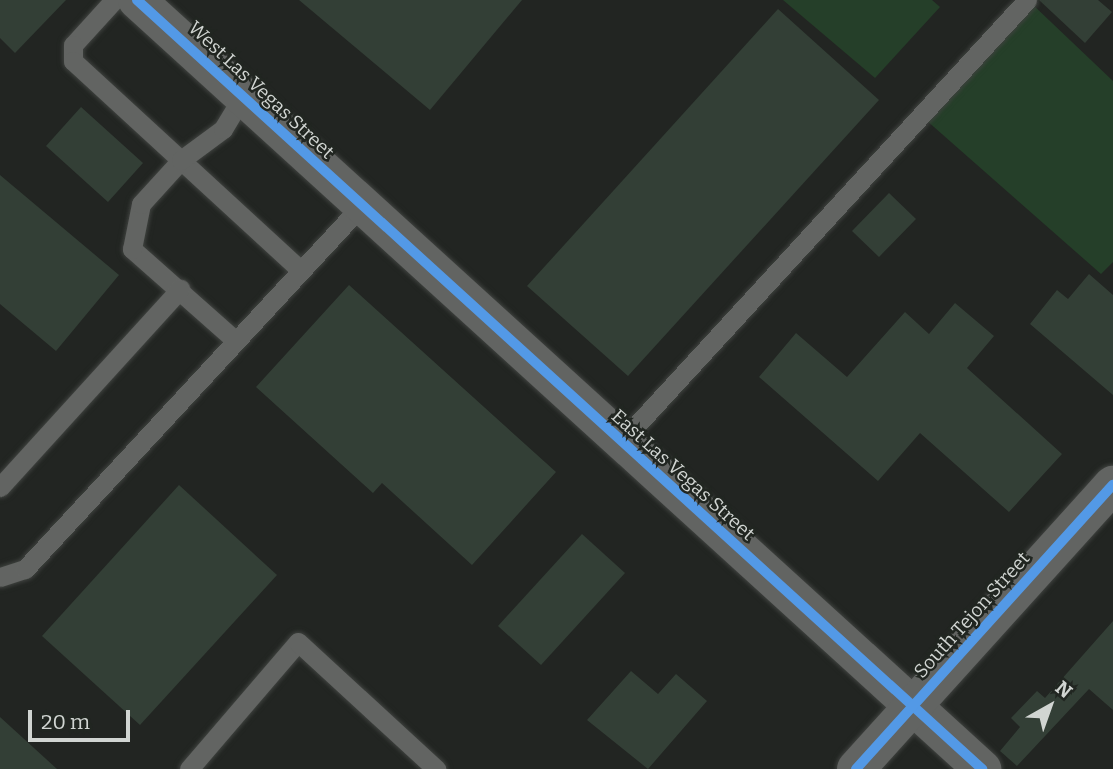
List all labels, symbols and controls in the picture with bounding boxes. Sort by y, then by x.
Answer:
street label: West Las Vegas Street [183,16,339,164]
street label: East Las Vegas Street [607,405,759,545]
street label: South Tejon Street [909,547,1035,683]
north arrow [1015,671,1085,741]
text: N [1051,676,1077,703]
scale bar [32,696,133,740]
text: 20 m [41,709,90,735]

